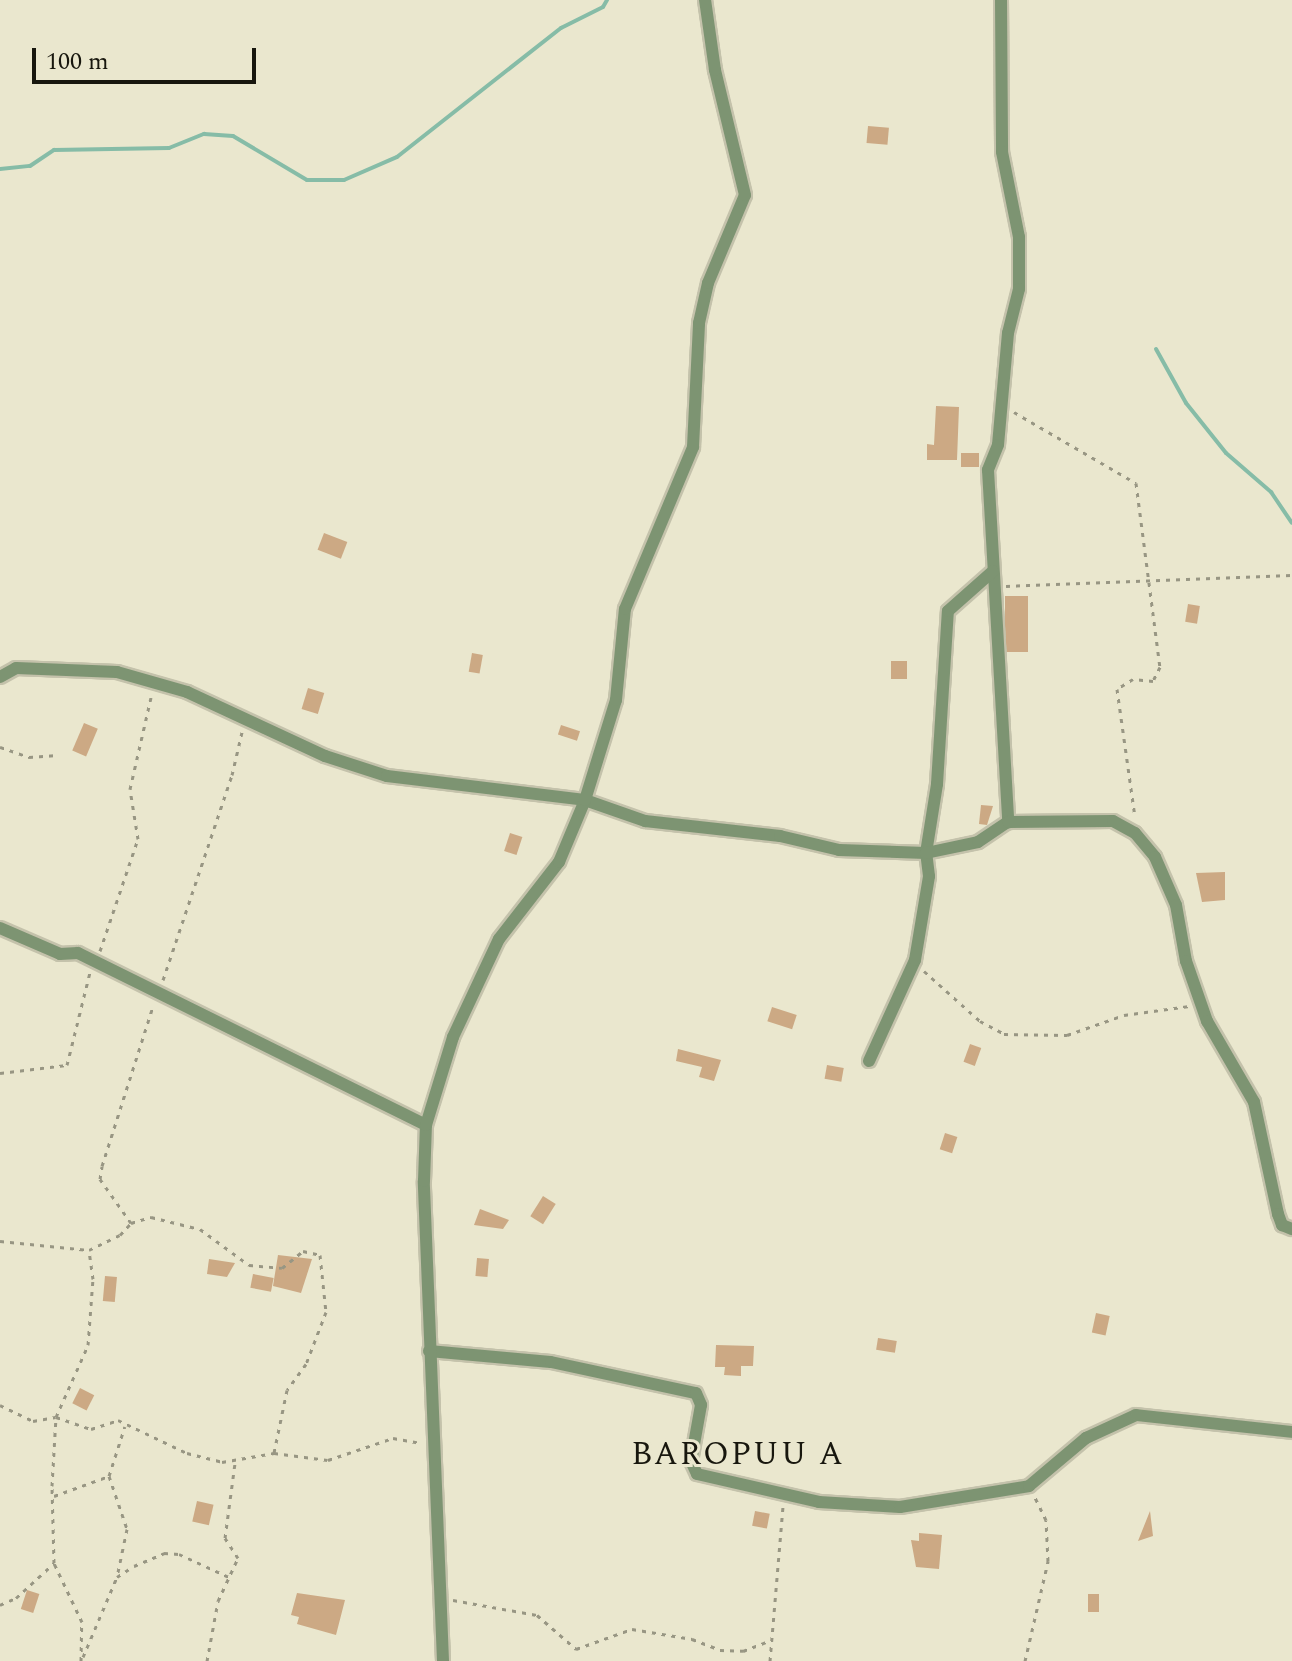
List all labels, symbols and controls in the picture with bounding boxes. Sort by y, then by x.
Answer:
scale bar [36,32,260,82]
text: 100 m [46,44,109,80]
district label: BAROPUU A [631,1436,845,1474]

